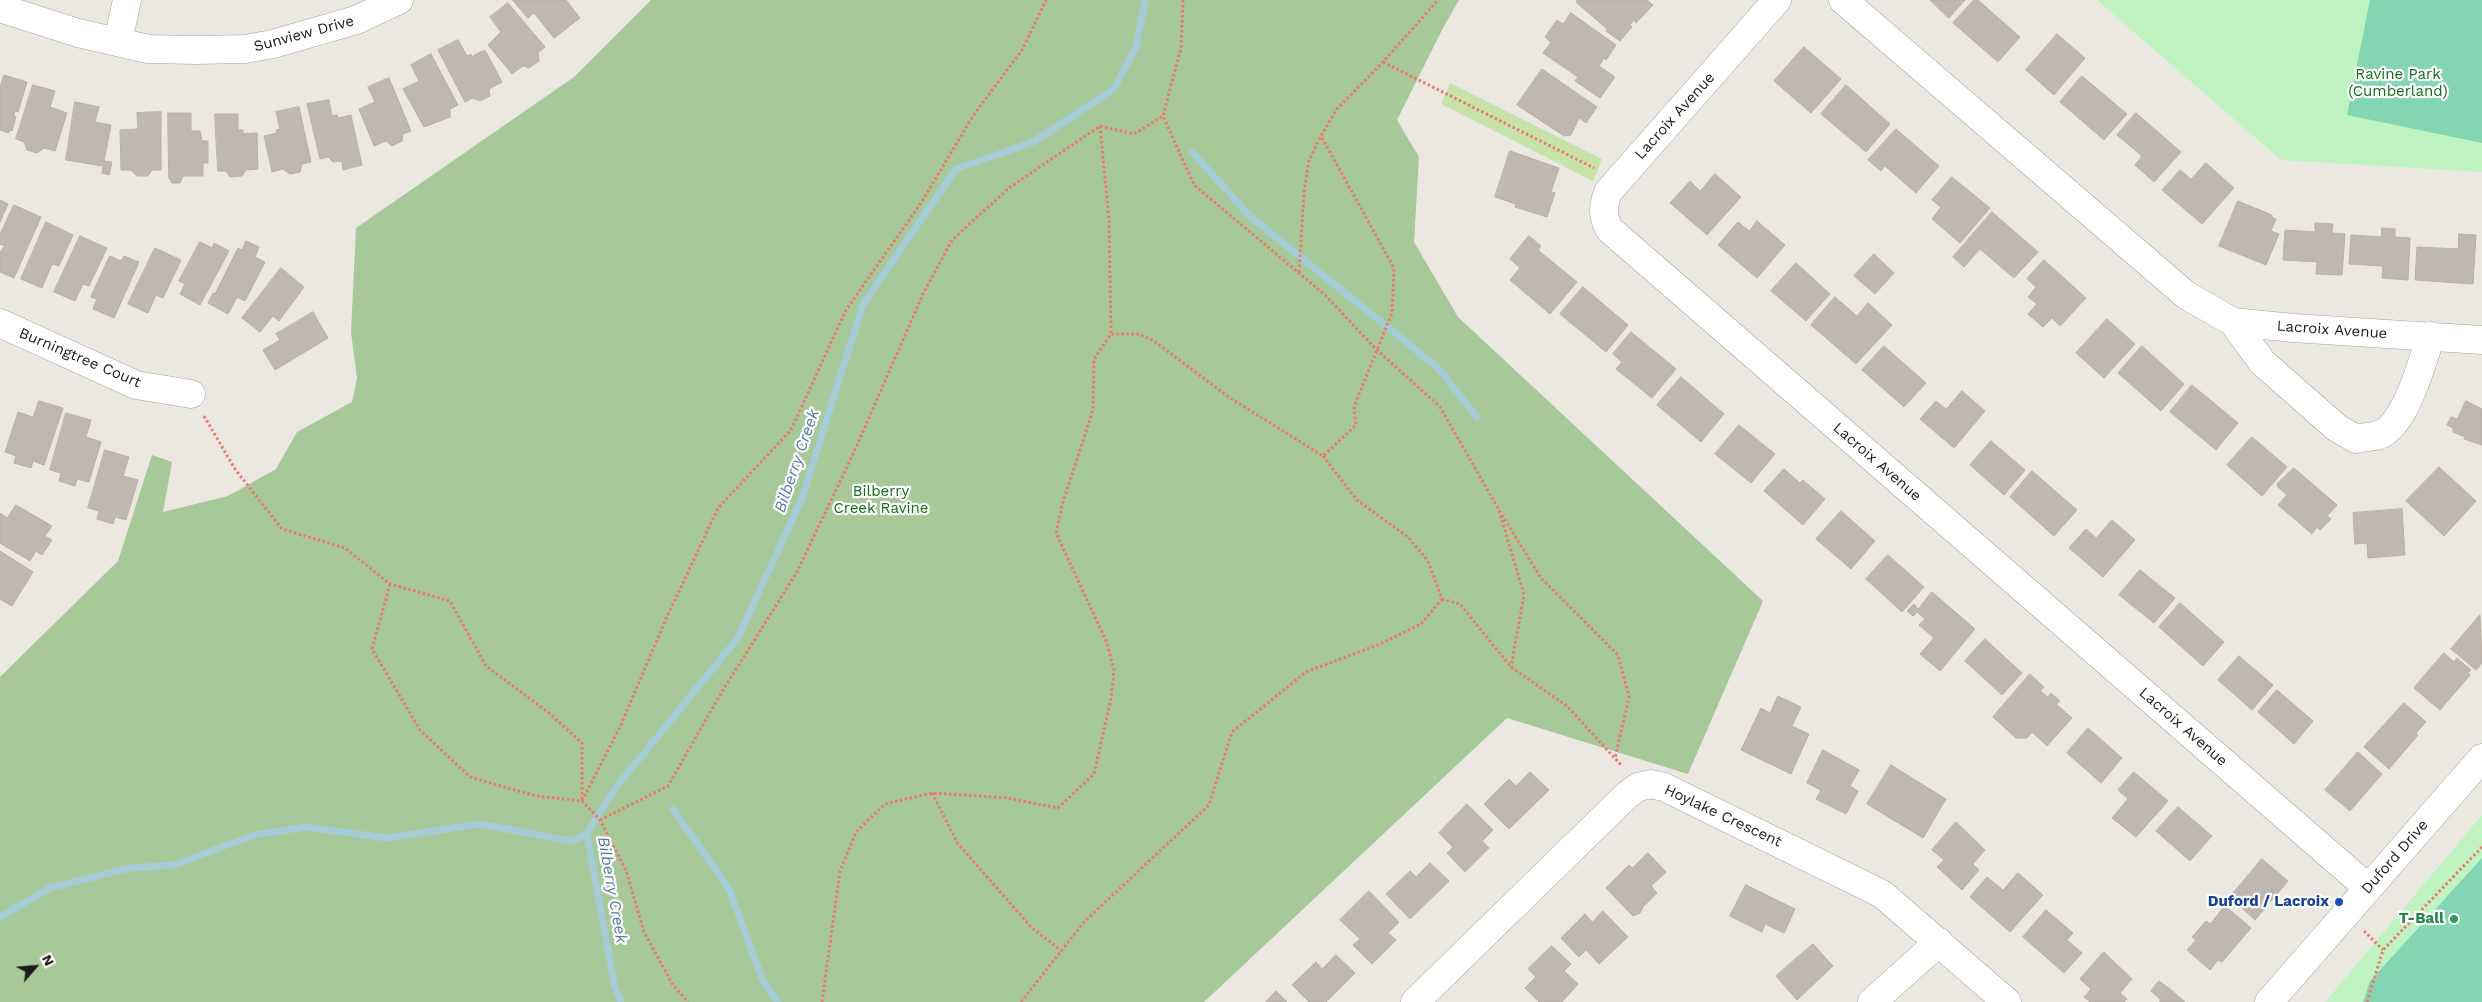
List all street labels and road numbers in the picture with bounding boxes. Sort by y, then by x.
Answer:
street label: Sunview Drive [252,12,356,56]
street label: Lacroix Avenue [1631,69,1719,163]
street label: Lacroix Avenue [2276,317,2388,343]
street label: Burningtree Court [16,324,144,392]
street label: Lacroix Avenue [1829,419,1925,505]
street label: Lacroix Avenue [2135,684,2231,770]
street label: Hoylake Crescent [1661,781,1785,851]
street label: Duford Drive [2358,816,2432,898]

